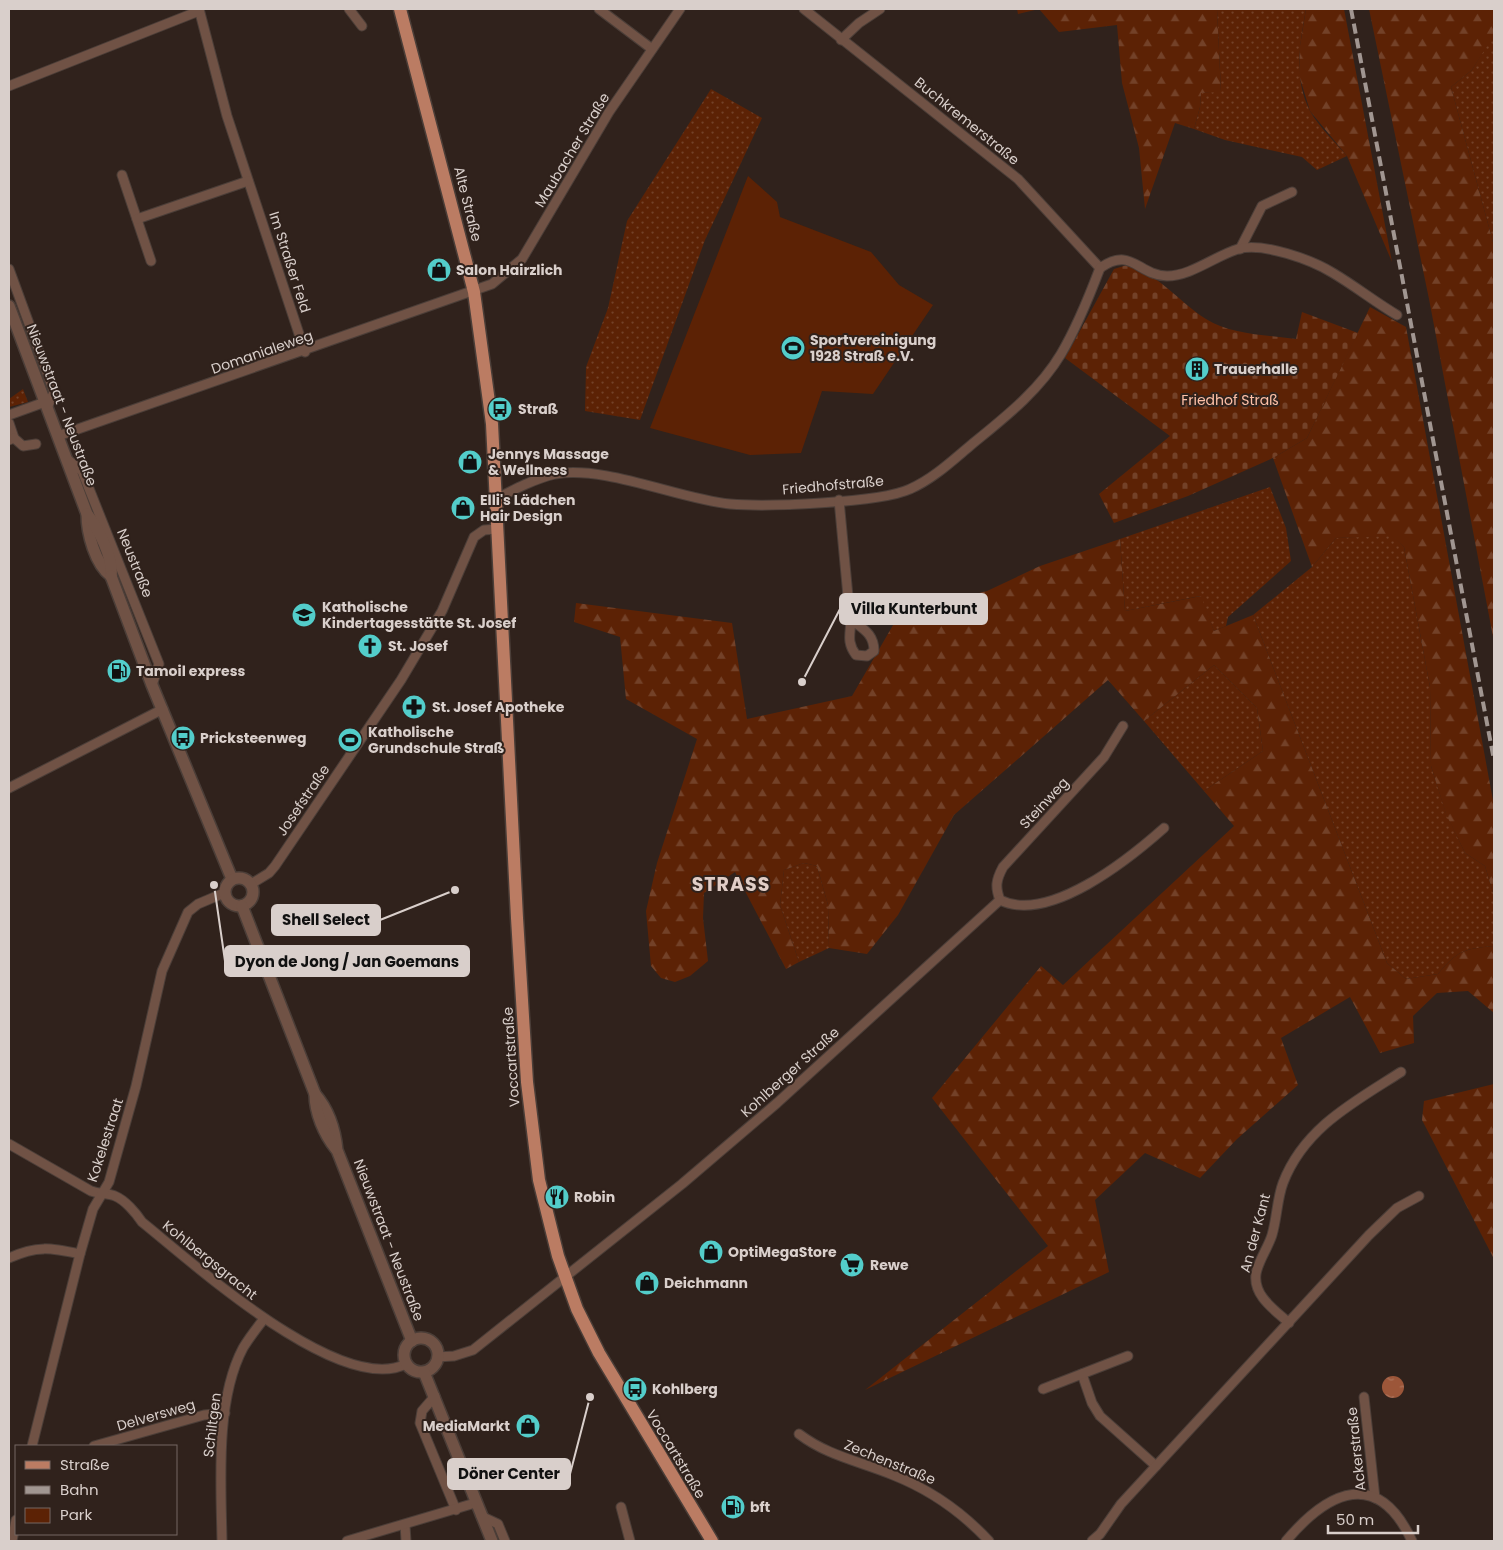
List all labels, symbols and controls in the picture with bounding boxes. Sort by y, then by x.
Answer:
street label: Buchkremerstraße [910,72,1024,170]
street label: Maubacher Straße [530,89,614,211]
street label: Alte Straße [449,164,487,244]
street label: Im Straßer Feld [264,209,316,315]
shop icon: Salon Hairzlich [426,257,452,283]
place label: Salon Hairzlich [456,260,563,280]
street label: Nieuwstraat - Neustraße [22,321,102,489]
street label: Domanialeweg [208,325,316,379]
place label: Sportvereinigung 1928 Straß e.V. [810,330,936,366]
sports icon: Sportvereinigung 1928 Straß e.V. [780,335,806,361]
building icon: Trauerhalle [1184,356,1210,382]
place label: Trauerhalle [1214,359,1298,379]
park label: Friedhof Straß [1181,390,1279,410]
bus stop icon: Straß [487,396,513,422]
place label: Straß [518,399,558,419]
place label: Jennys Massage & Wellness [488,444,609,480]
shop icon: Jennys Massage & Wellness [457,449,483,475]
street label: Friedhofstraße [781,471,885,499]
place label: Elli's Lädchen Hair Design [480,490,576,526]
shop icon: Elli's Lädchen Hair Design [450,495,476,521]
street label: Neustraße [112,526,158,601]
callout: Villa Kunterbunt [840,594,987,624]
place label: Katholische Kindertagesstätte St. Josef [322,597,516,633]
text: Villa Kunterbunt [851,598,977,619]
school or university icon: Katholische Kindertagesstätte St. Josef [291,602,317,628]
church icon: St. Josef [357,633,383,659]
place label: St. Josef [388,636,448,656]
fuel station icon: Tamoil express [106,658,132,684]
place label: Tamoil express [136,661,246,681]
pharmacy icon: St. Josef Apotheke [401,694,427,720]
place label: St. Josef Apotheke [432,697,565,717]
place label: Katholische Grundschule Straß [368,722,504,758]
bus stop icon: Pricksteenweg [170,725,196,751]
sports icon: Katholische Grundschule Straß [337,727,363,753]
place label: Pricksteenweg [200,728,306,748]
street label: Josefstraße [272,760,334,840]
street label: Steinweg [1015,773,1073,833]
district label: STRASS [692,871,770,898]
callout: Shell Select [272,905,380,935]
text: Shell Select [282,909,370,930]
callout: Dyon de Jong / Jan Goemans [225,946,469,976]
text: Dyon de Jong / Jan Goemans [235,951,459,972]
street label: Voccartstraße [497,1006,524,1108]
street label: Kohlberger Straße [736,1022,844,1122]
street label: Kokelestraat [82,1096,128,1184]
street label: Nieuwstraat - Neustraße [349,1156,429,1324]
restaurant icon: Robin [544,1184,570,1210]
place label: Robin [574,1187,615,1207]
street label: An der Kant [1235,1191,1275,1275]
street label: Kohlbergsgracht [158,1216,262,1304]
shop icon: OptiMegaStore [698,1239,724,1265]
place label: OptiMegaStore [728,1242,837,1262]
supermarket icon: Rewe [839,1252,865,1278]
place label: Rewe [870,1255,909,1275]
shop icon: Deichmann [634,1270,660,1296]
place label: Deichmann [664,1273,748,1293]
bus stop icon: Kohlberg [622,1376,648,1402]
place label: Kohlberg [652,1379,718,1399]
street label: Schiltgen [198,1392,226,1458]
street label: Delversweg [114,1394,198,1436]
street label: Voccartstraße [642,1406,711,1502]
street label: Ackerstraße [1342,1406,1370,1492]
shop icon: MediaMarkt [515,1413,541,1439]
place label: MediaMarkt [423,1416,510,1436]
street label: Zechenstraße [841,1435,939,1489]
legend [15,1445,178,1535]
text: Straße [60,1454,110,1475]
callout: Döner Center [448,1459,570,1489]
text: Döner Center [458,1463,561,1484]
text: Bahn [60,1479,99,1500]
fuel station icon: bft [720,1494,746,1520]
place label: bft [750,1497,771,1517]
scale bar [1328,1502,1418,1534]
text: Park [60,1504,92,1525]
text: 50 m [1336,1509,1374,1530]

